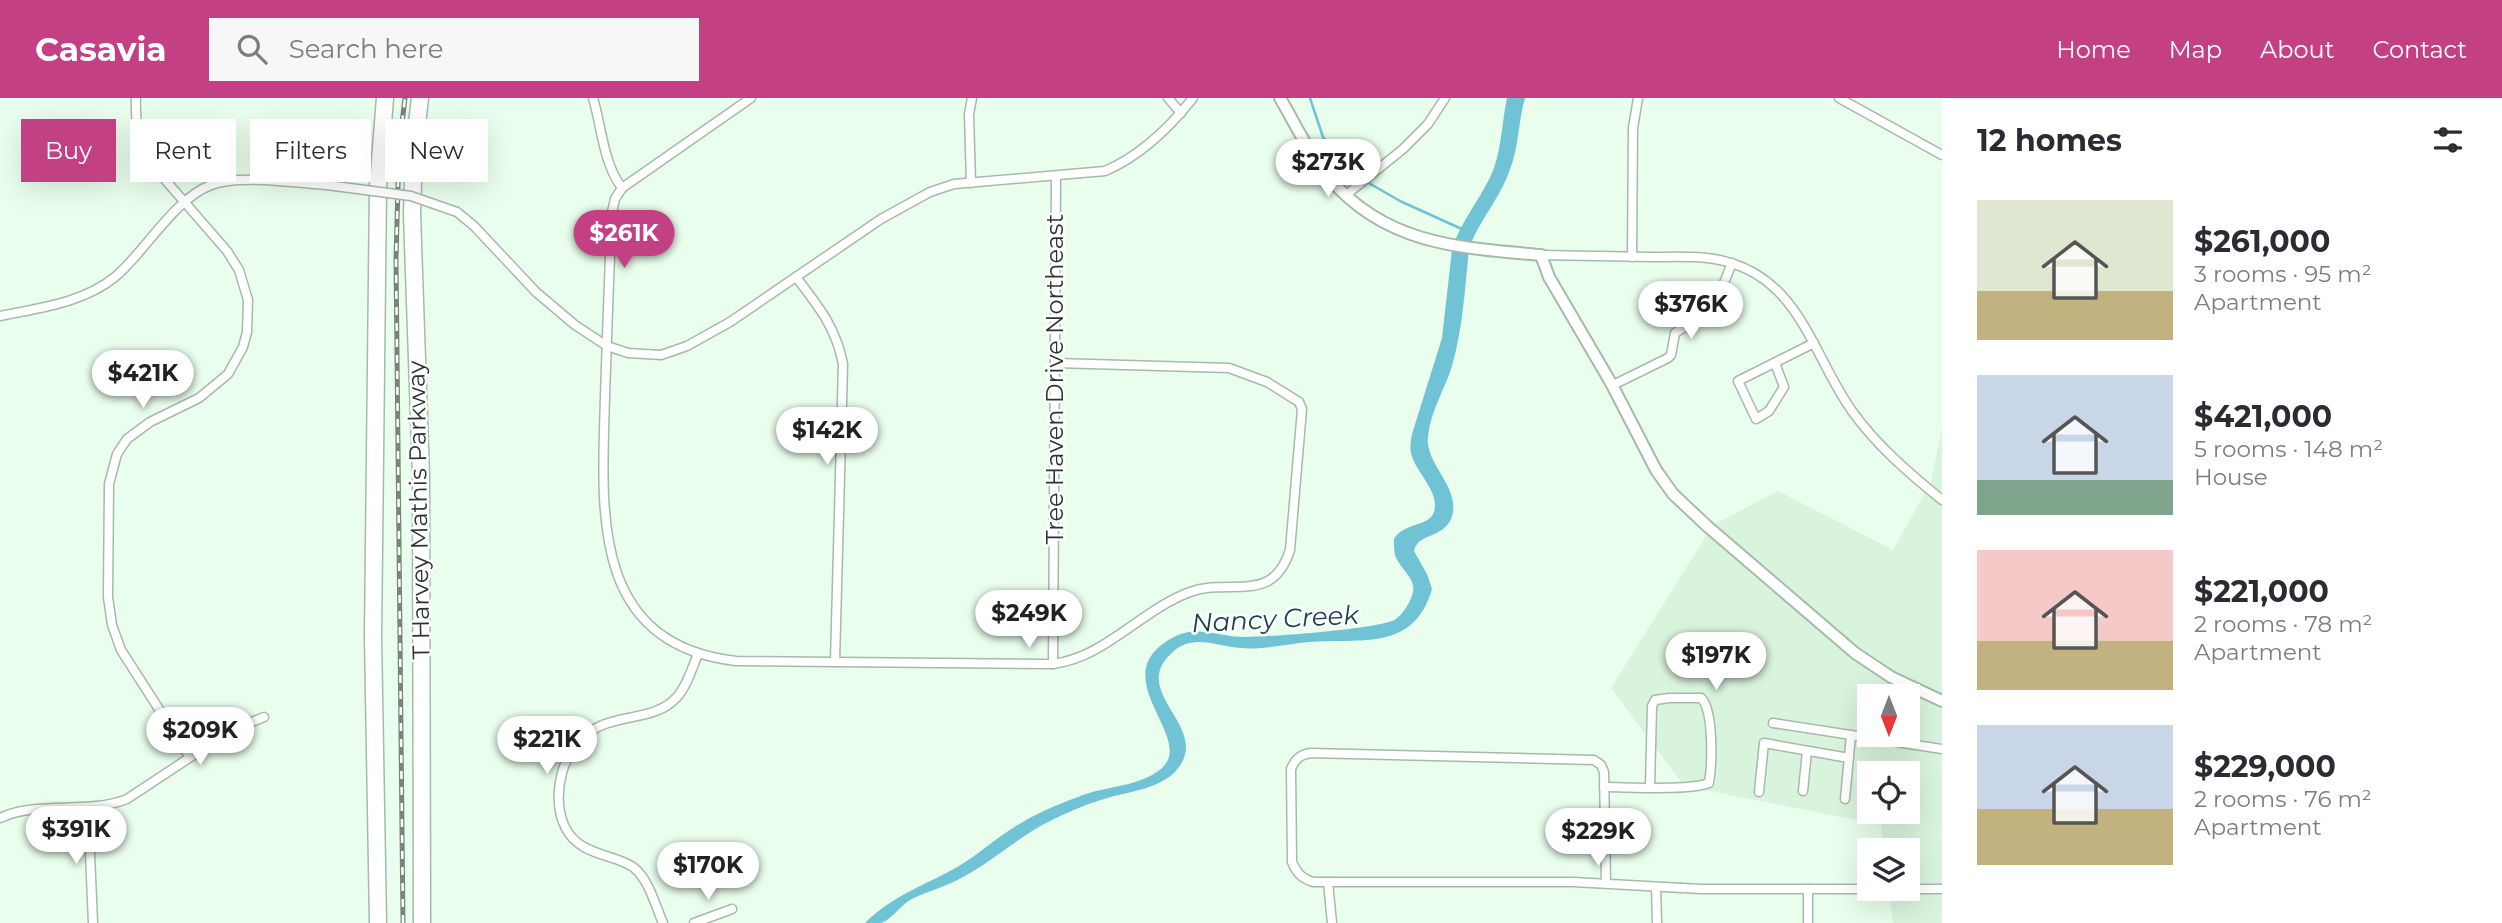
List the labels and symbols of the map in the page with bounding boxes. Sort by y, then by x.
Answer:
pin: $273K [1279,140,1377,199]
pin: $261K [575,211,673,270]
street label: Tree Haven Drive Northeast [1040,213,1069,544]
pin: $376K [1642,282,1740,341]
pin: $421K [94,350,192,410]
street label: T Harvey Mathis Parkway [401,360,436,660]
pin: $142K [778,408,876,467]
pin: $249K [980,590,1078,650]
water label: Nancy Creek [1191,599,1361,639]
pin: $197K [1667,632,1765,692]
north arrow [1857,684,1920,747]
pin: $209K [151,708,249,767]
pin: $221K [498,716,596,776]
pin: $391K [27,806,125,866]
pin: $229K [1549,808,1647,868]
pin: $170K [659,842,757,902]

